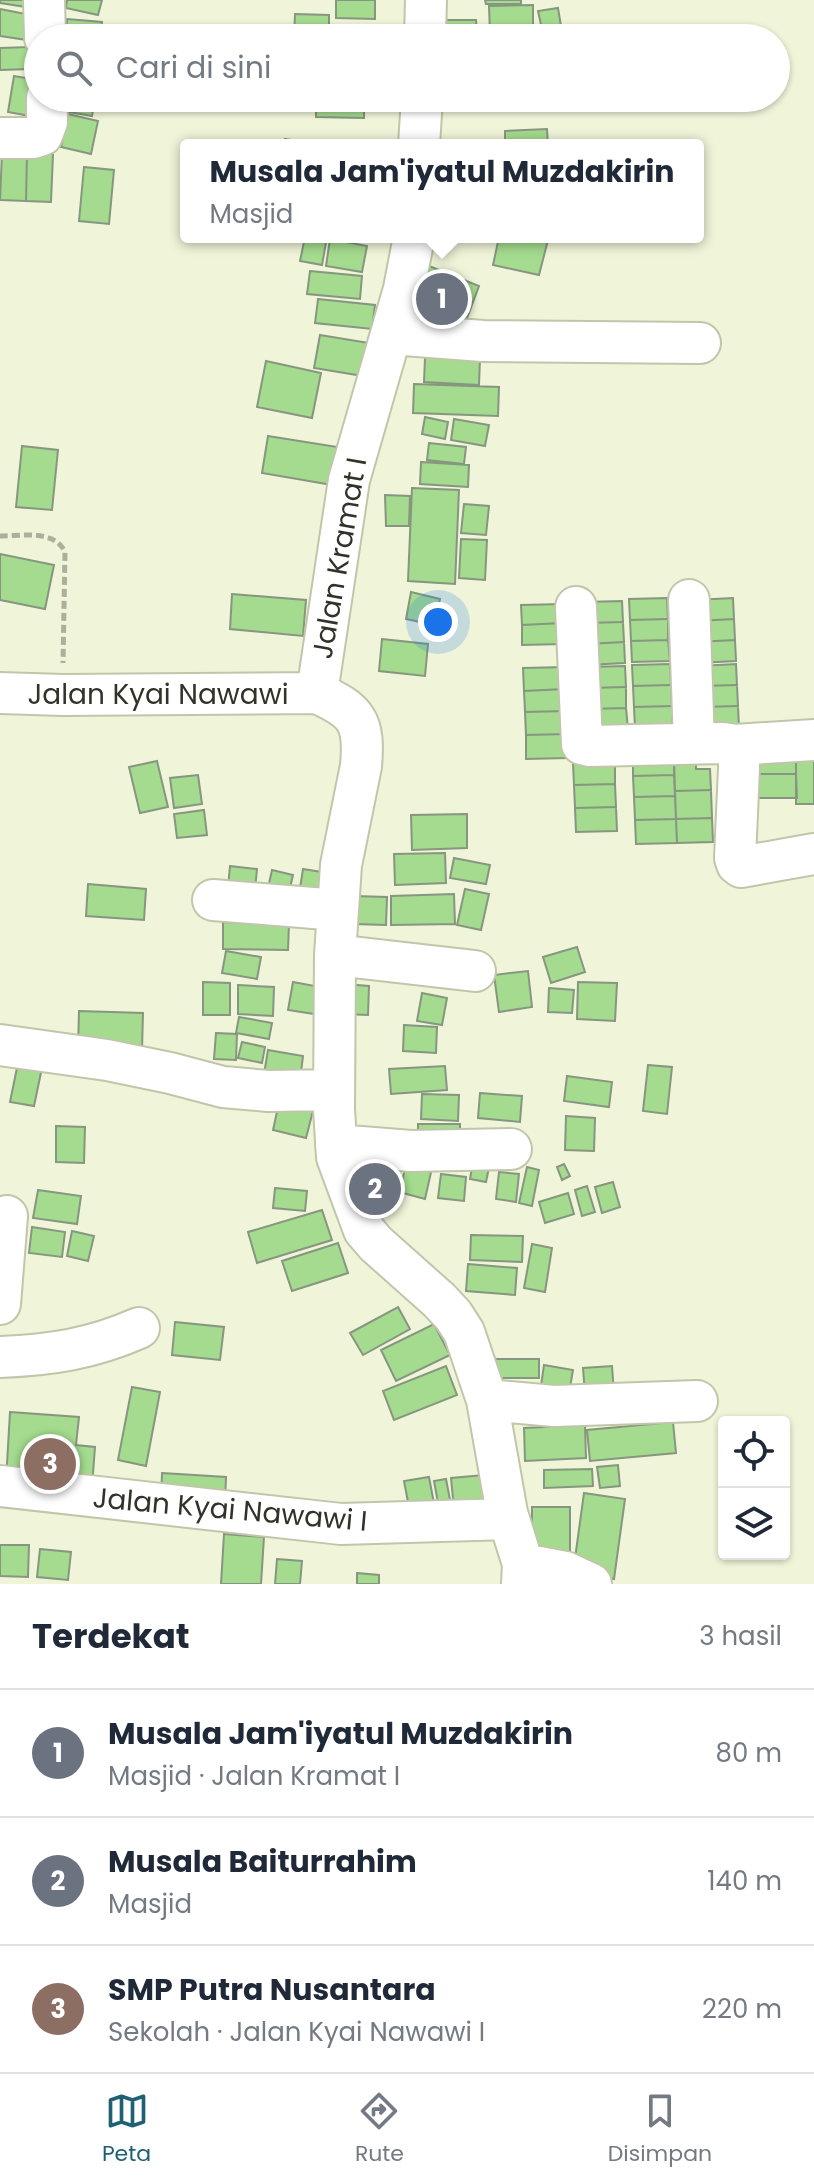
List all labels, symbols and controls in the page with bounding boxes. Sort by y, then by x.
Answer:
search box [24,24,790,112]
icon: search [52,46,96,90]
text: Cari di sini [116,46,271,89]
popup [180,139,704,243]
text: Musala Jam'iyatul Muzdakirin [209,150,675,193]
text: Masjid [209,196,293,232]
pin: 1 [416,269,468,329]
street label: Jalan Kramat I [303,455,376,662]
your location [418,602,458,642]
street label: Jalan Kyai Nawawi [27,675,289,714]
pin: 2 [349,1159,401,1219]
map controls [718,1416,790,1560]
button: locate [718,1416,790,1488]
pin: 3 [24,1434,76,1494]
street label: Jalan Kyai Nawawi I [91,1478,369,1541]
button: layers [718,1488,790,1560]
text: Terdekat [32,1612,190,1660]
text: 3 hasil [699,1618,782,1654]
text: Musala Jam'iyatul Muzdakirin [108,1712,573,1755]
text: 1 [53,1735,63,1771]
text: 80 m [716,1735,782,1771]
text: Masjid · Jalan Kramat I [108,1758,400,1794]
text: Musala Baiturrahim [108,1840,417,1883]
text: 2 [51,1863,65,1899]
text: 140 m [707,1863,782,1899]
text: Masjid [108,1886,192,1922]
text: SMP Putra Nusantara [108,1968,436,2011]
text: 3 [50,1991,66,2027]
text: 220 m [702,1991,782,2027]
text: Sekolah · Jalan Kyai Nawawi I [108,2014,485,2050]
tab: Peta [102,2089,151,2170]
tab: Rute [355,2089,404,2170]
tab: Disimpan [608,2089,712,2170]

